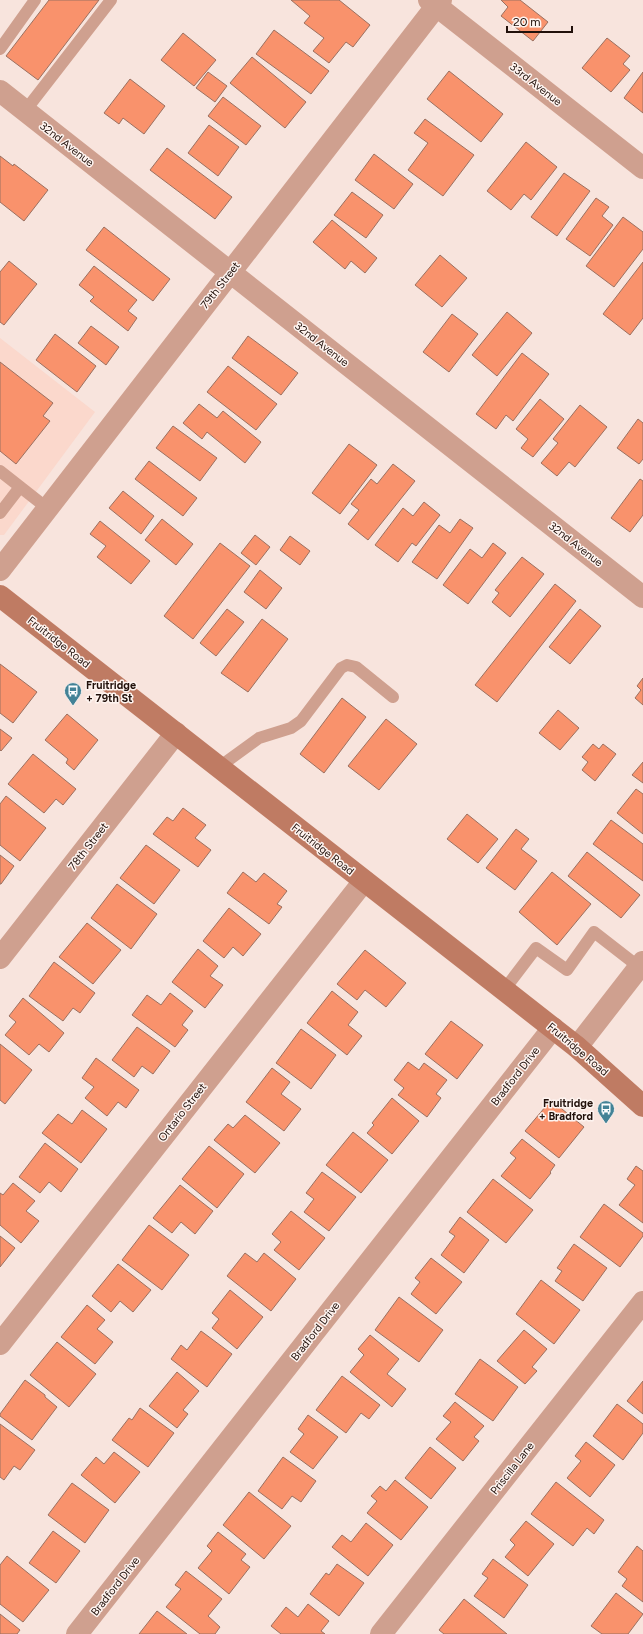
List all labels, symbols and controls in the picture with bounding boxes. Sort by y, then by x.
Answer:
scale bar [507,8,572,34]
text: 20 m [513,15,541,29]
street label: 33rd Avenue [507,60,564,109]
street label: 32nd Avenue [37,119,96,169]
street label: 79th Street [198,259,243,311]
street label: 32nd Avenue [292,319,351,369]
street label: 32nd Avenue [546,519,605,569]
street label: Fruitridge Road [25,614,93,671]
place label: Fruitridge + 79th St [86,679,136,705]
bus stop icon: Fruitridge + 79th St [63,681,83,706]
street label: 78th Street [66,820,111,873]
street label: Fruitridge Road [289,821,357,878]
street label: Fruitridge Road [545,1020,611,1079]
street label: Bradford Drive [488,1044,542,1108]
street label: Ontario Street [156,1080,209,1144]
place label: Fruitridge + Bradford [539,1097,593,1123]
bus stop icon: Fruitridge + Bradford [596,1099,616,1124]
street label: Bradford Drive [288,1299,342,1363]
street label: Priscilla Lane [488,1440,537,1497]
street label: Bradford Drive [88,1554,142,1618]

